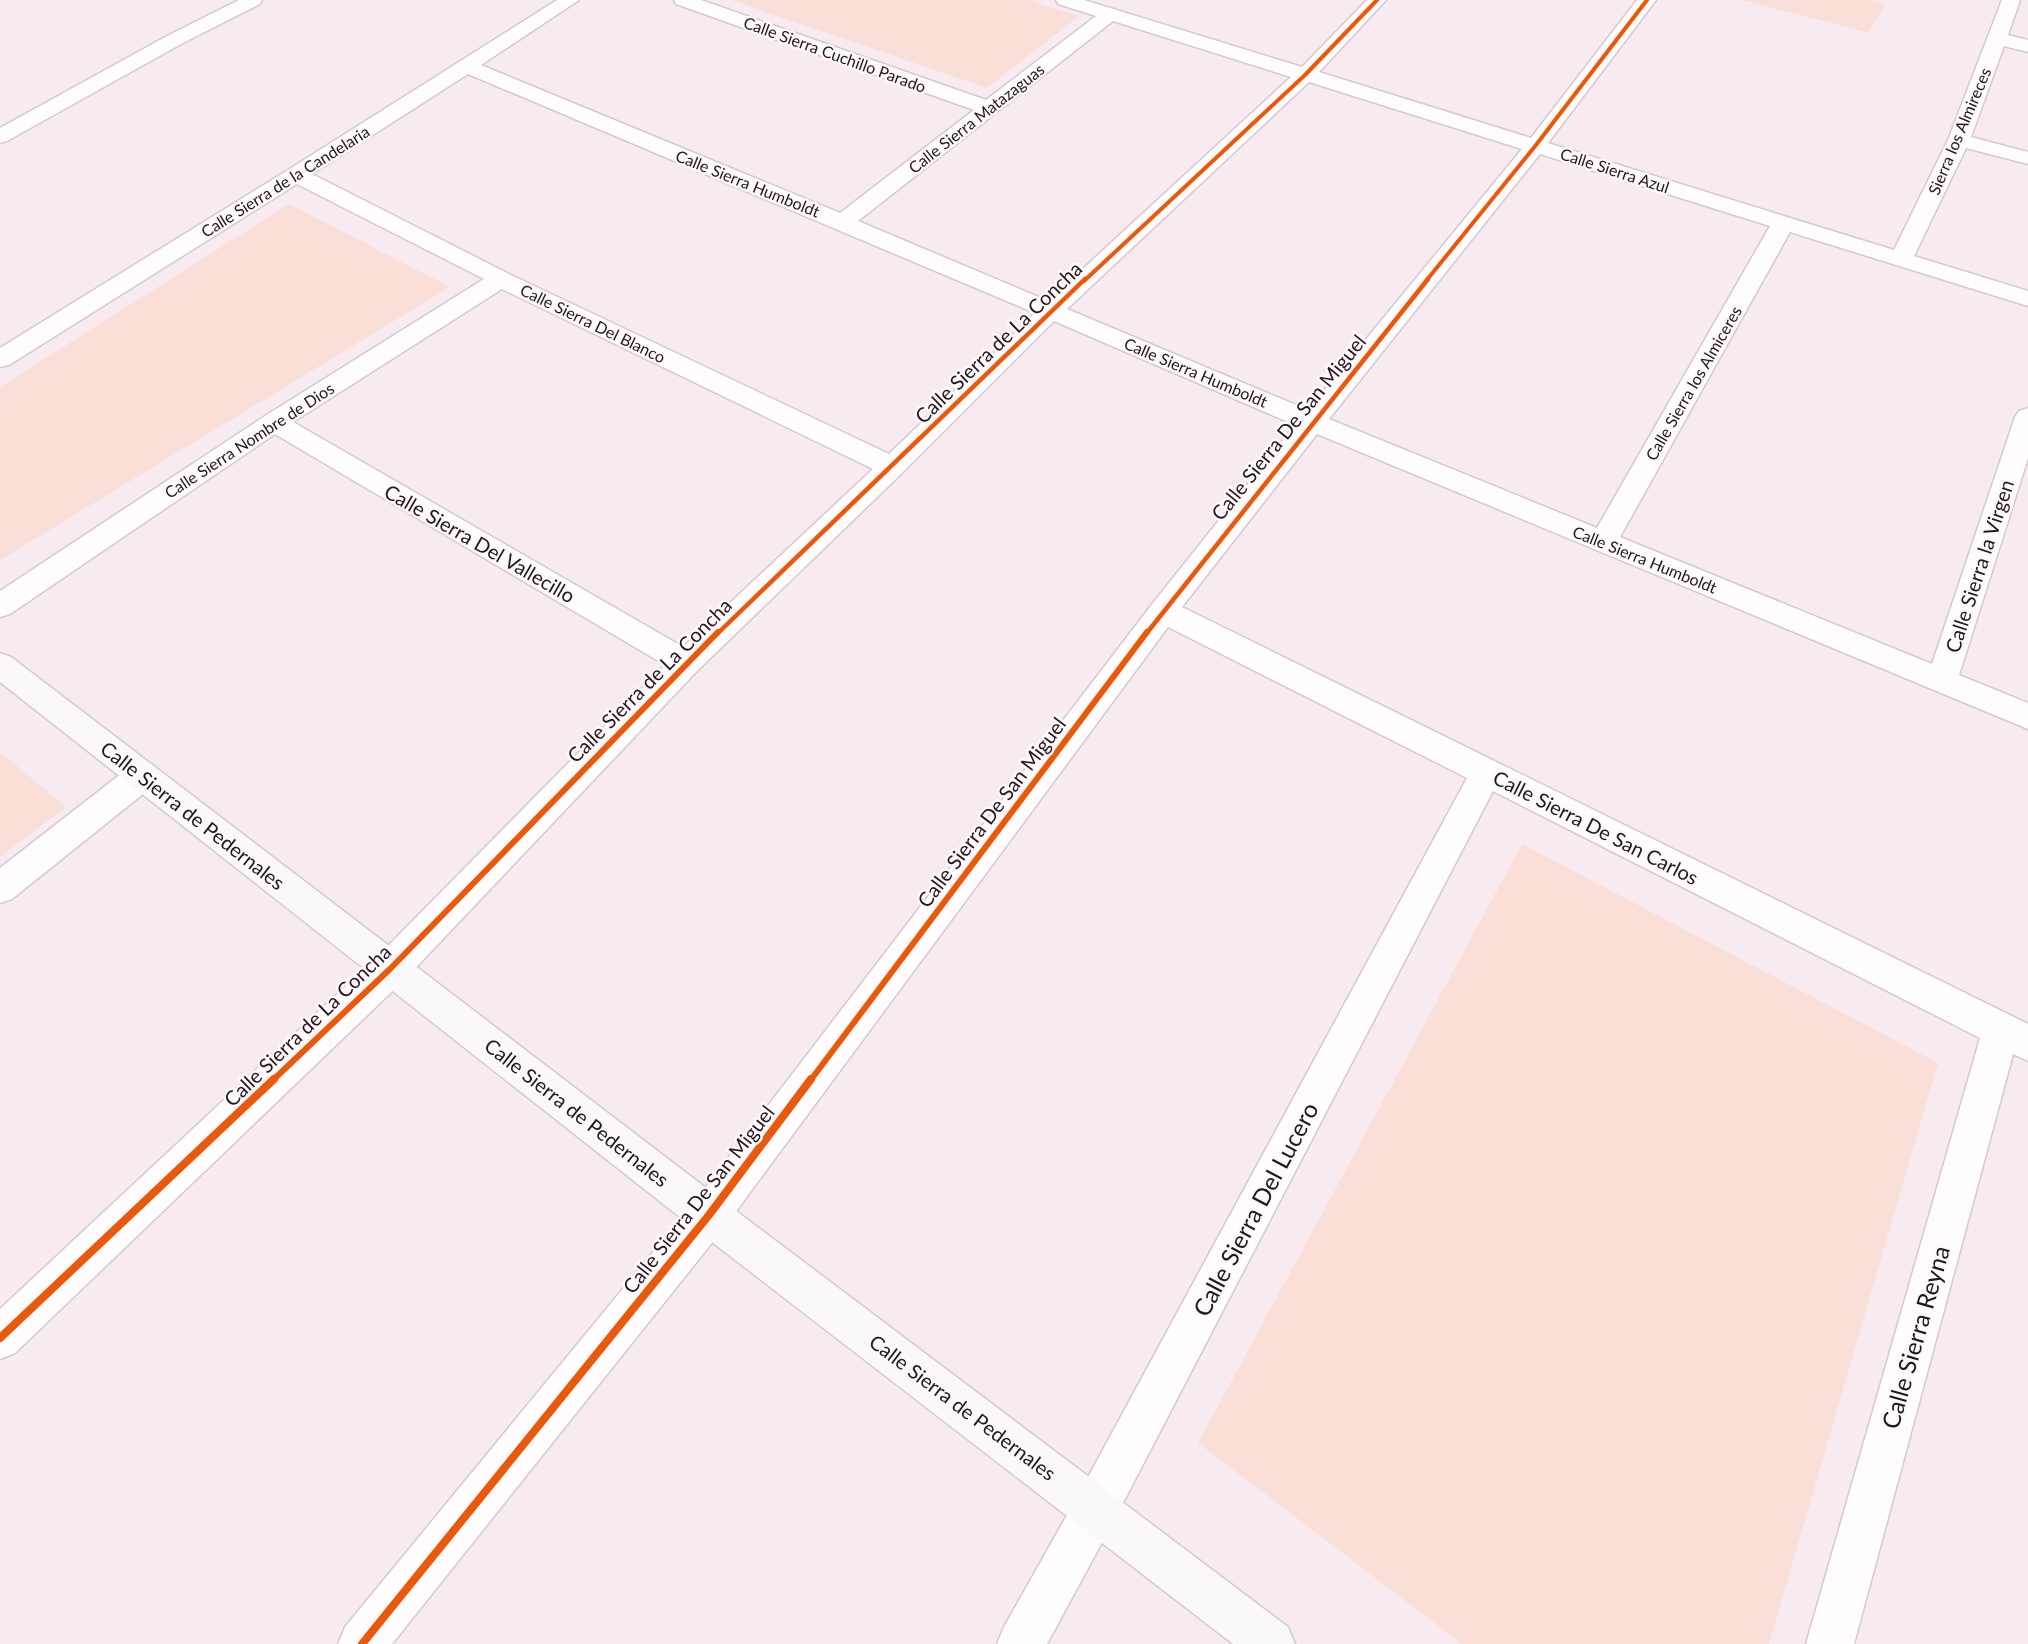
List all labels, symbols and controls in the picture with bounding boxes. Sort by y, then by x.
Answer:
street label: Calle Sierra Cuchillo Parado [741,12,929,96]
street label: Calle Sierra Matazaguas [904,59,1048,177]
street label: Sierra los Almireces [1924,65,1994,197]
street label: Calle Sierra de la Candelaria [197,121,373,241]
street label: Calle Sierra Azul [1558,143,1672,197]
street label: Calle Sierra Humboldt [673,145,823,221]
street label: Calle Sierra de La Concha [910,256,1086,428]
street label: Calle Sierra Del Blanco [517,280,669,366]
street label: Calle Sierra los Almiceres [1641,302,1745,464]
street label: Calle Sierra De San Miguel [1206,329,1370,525]
street label: Calle Sierra Humboldt [1121,333,1271,411]
street label: Calle Sierra Nombre de Dios [161,378,337,502]
street label: Calle Sierra la Virgen [1940,476,2018,656]
street label: Calle Sierra Del Vallecillo [381,479,579,607]
street label: Calle Sierra Humboldt [1570,521,1720,597]
street label: Calle Sierra de La Concha [562,593,736,767]
street label: Calle Sierra De San Miguel [912,712,1070,912]
street label: Calle Sierra de Pedernales [96,736,290,894]
street label: Calle Sierra De San Carlos [1489,765,1703,889]
street label: Calle Sierra de La Concha [219,939,395,1111]
street label: Calle Sierra de Pedernales [480,1033,674,1191]
street label: Calle Sierra Del Lucero [1186,1097,1324,1321]
street label: Calle Sierra De San Miguel [617,1100,779,1298]
street label: Calle Sierra Reyna [1875,1242,1955,1432]
street label: Calle Sierra de Pedernales [865,1329,1061,1485]

